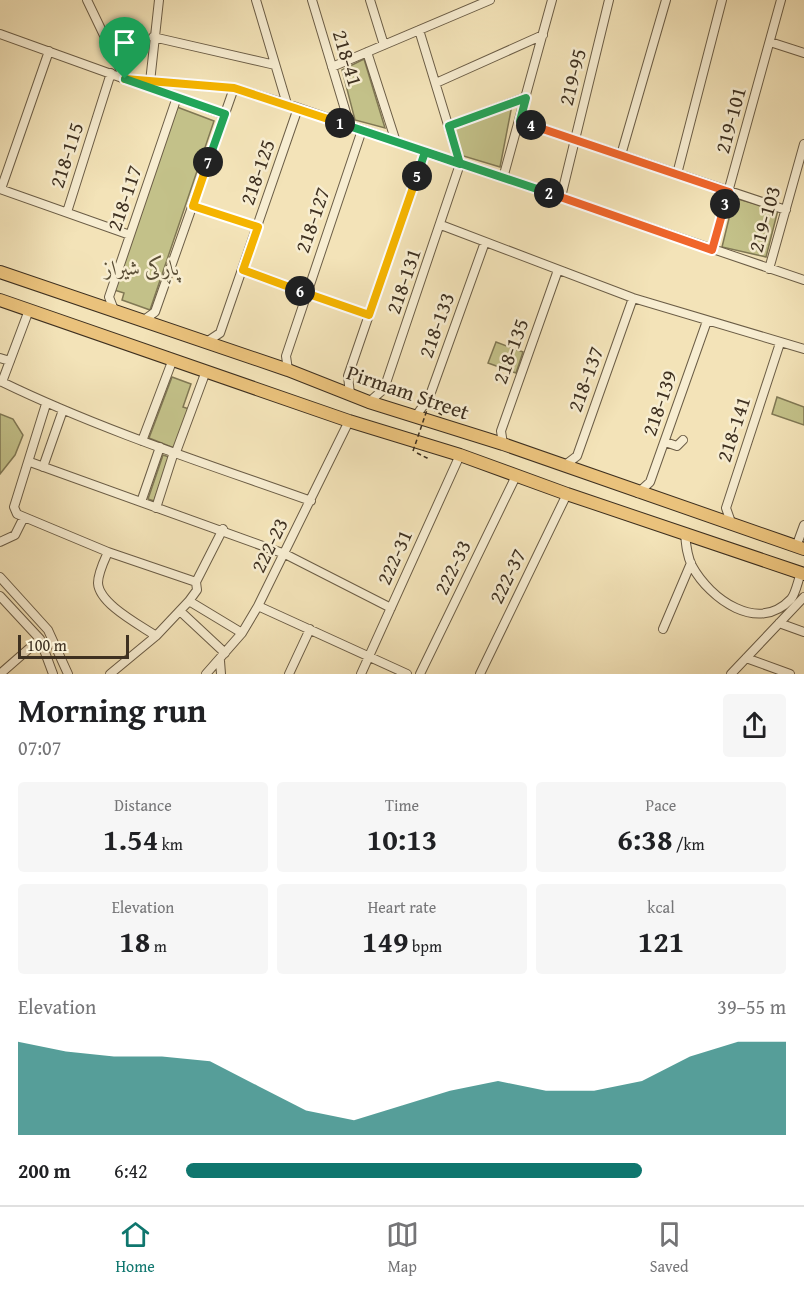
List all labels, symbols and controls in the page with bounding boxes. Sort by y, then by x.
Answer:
pin [99,17,150,79]
icon: arrive [108,26,141,59]
street label: 218-41 [325,26,371,90]
street label: 219-95 [550,45,594,109]
street label: 219-101 [706,83,754,157]
pin: 1 [325,108,355,138]
pin: 4 [516,110,546,140]
text: 1 [336,111,344,135]
text: 4 [527,113,535,137]
street label: 218-115 [41,118,91,192]
street label: 218-125 [231,135,283,209]
pin: 7 [193,147,223,177]
text: 7 [204,150,212,174]
street label: 218-117 [98,161,150,235]
pin: 5 [402,161,432,191]
text: 5 [413,164,421,188]
pin: 2 [534,178,564,208]
text: 2 [545,181,553,205]
street label: 219-103 [740,182,788,256]
street label: 218-127 [286,183,338,257]
pin: 3 [710,189,740,219]
text: 3 [721,192,729,216]
street label: 218-131 [377,244,429,318]
park label: پاڕکی شیراز [102,252,182,285]
pin: 6 [285,276,315,306]
text: 6 [296,279,304,303]
street label: 218-133 [410,288,462,362]
street label: 218-135 [484,314,536,388]
street label: 218-137 [559,342,611,416]
street label: Pirmam Street [343,357,474,428]
street label: 218-139 [633,366,685,440]
street label: 218-141 [708,392,758,466]
street label: 222-23 [242,512,296,578]
street label: 222-31 [368,524,420,590]
street label: 222-33 [425,534,479,600]
street label: 222-37 [480,543,534,609]
scale bar [18,632,129,660]
text: 100 m [27,633,67,657]
text: Morning run [18,686,207,734]
button: share [723,694,786,757]
text: 07:07 [18,733,61,762]
text: Distance [114,793,172,817]
text: Time [385,793,419,817]
text: Pace [646,793,676,817]
text: 1.54 [103,817,158,861]
text: 10:13 [367,817,437,861]
text: 6:38 [617,817,672,861]
text: km [158,832,183,856]
text: /km [672,832,705,856]
text: Elevation [112,895,174,919]
text: Heart rate [368,895,436,919]
text: kcal [647,895,675,919]
text: 18 [119,919,150,963]
text: 149 [362,919,409,963]
text: 121 [638,919,684,963]
text: m [150,934,167,958]
text: bpm [409,934,442,958]
text: Elevation [18,992,96,1021]
text: 39–55 m [717,992,786,1021]
text: 200 m [18,1156,71,1185]
text: 6:42 [114,1156,148,1185]
tab: Home [115,1218,155,1278]
tab: Map [386,1218,419,1278]
tab: Saved [650,1218,689,1278]

